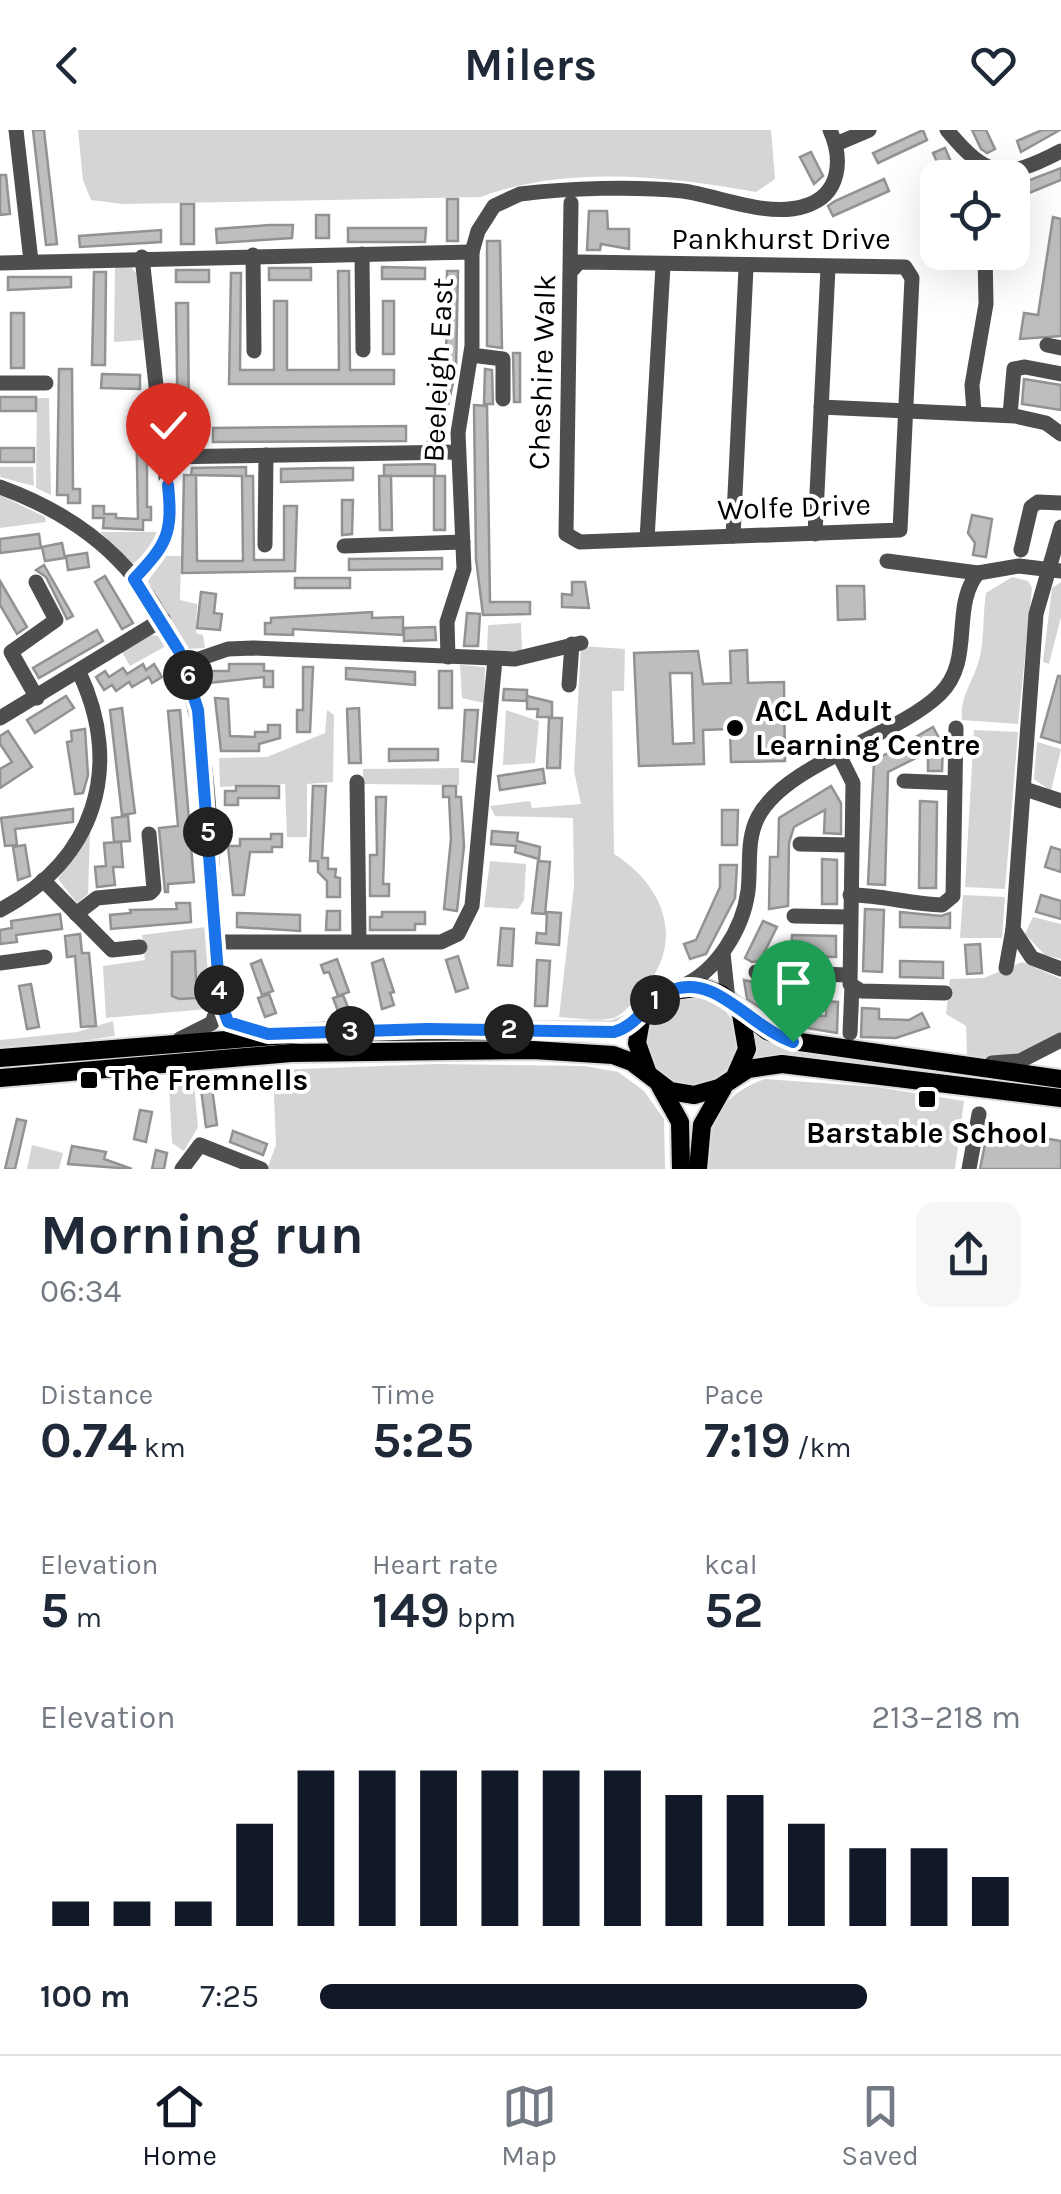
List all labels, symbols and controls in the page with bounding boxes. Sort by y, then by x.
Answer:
icon: back [40,38,95,93]
icon: heart [966,38,1021,93]
text: Milers [464,39,597,91]
map controls [920,160,1030,270]
button: locate [920,160,1030,270]
street label: Pankhurst Drive [671,221,891,257]
street label: Cheshire Walk [521,274,563,470]
street label: Beeleigh East [415,277,461,463]
pin [126,383,211,486]
icon: check [141,398,196,453]
street label: Wolfe Drive [717,486,871,528]
pin: 6 [163,650,213,700]
text: 6 [180,658,197,691]
place label: ACL Adult Learning Centre [755,693,980,763]
marker: ACL Adult Learning Centre [724,717,746,739]
pin: 5 [183,807,233,857]
text: 5 [200,815,216,848]
pin [751,940,836,1043]
icon: arrive [766,955,821,1010]
pin: 4 [194,965,244,1015]
text: 4 [211,973,227,1006]
pin: 1 [630,975,680,1025]
text: 1 [650,983,660,1016]
pin: 2 [484,1004,534,1054]
pin: 3 [325,1006,375,1056]
text: 2 [501,1012,517,1045]
text: 3 [341,1014,359,1047]
place label: The Fremnells [109,1062,308,1098]
marker: The Fremnells [78,1069,100,1091]
marker: Barstable School [916,1088,938,1110]
place label: Barstable School [806,1115,1048,1151]
button: share [916,1202,1021,1307]
text: Morning run [40,1203,364,1267]
text: 06:34 [40,1273,121,1310]
text: Distance [40,1378,153,1411]
text: Time [372,1378,435,1411]
text: Pace [704,1378,764,1411]
text: 0.74 [40,1411,137,1470]
text: 5:25 [372,1411,474,1470]
text: 7:19 [704,1411,791,1470]
text: km [137,1431,186,1464]
text: /km [791,1431,851,1464]
text: Elevation [40,1548,159,1581]
text: Heart rate [372,1548,498,1581]
text: kcal [704,1548,757,1581]
text: 5 [40,1581,69,1640]
text: 149 [372,1581,450,1640]
text: 52 [704,1581,763,1640]
text: m [69,1601,102,1634]
text: bpm [450,1601,516,1634]
text: Elevation [40,1699,175,1736]
text: 213–218 m [872,1699,1021,1736]
text: 100 m [40,1978,130,2015]
text: 7:25 [200,1978,259,2015]
tab: Home [142,2079,217,2172]
tab: Map [501,2079,557,2172]
tab: Saved [841,2079,919,2172]

